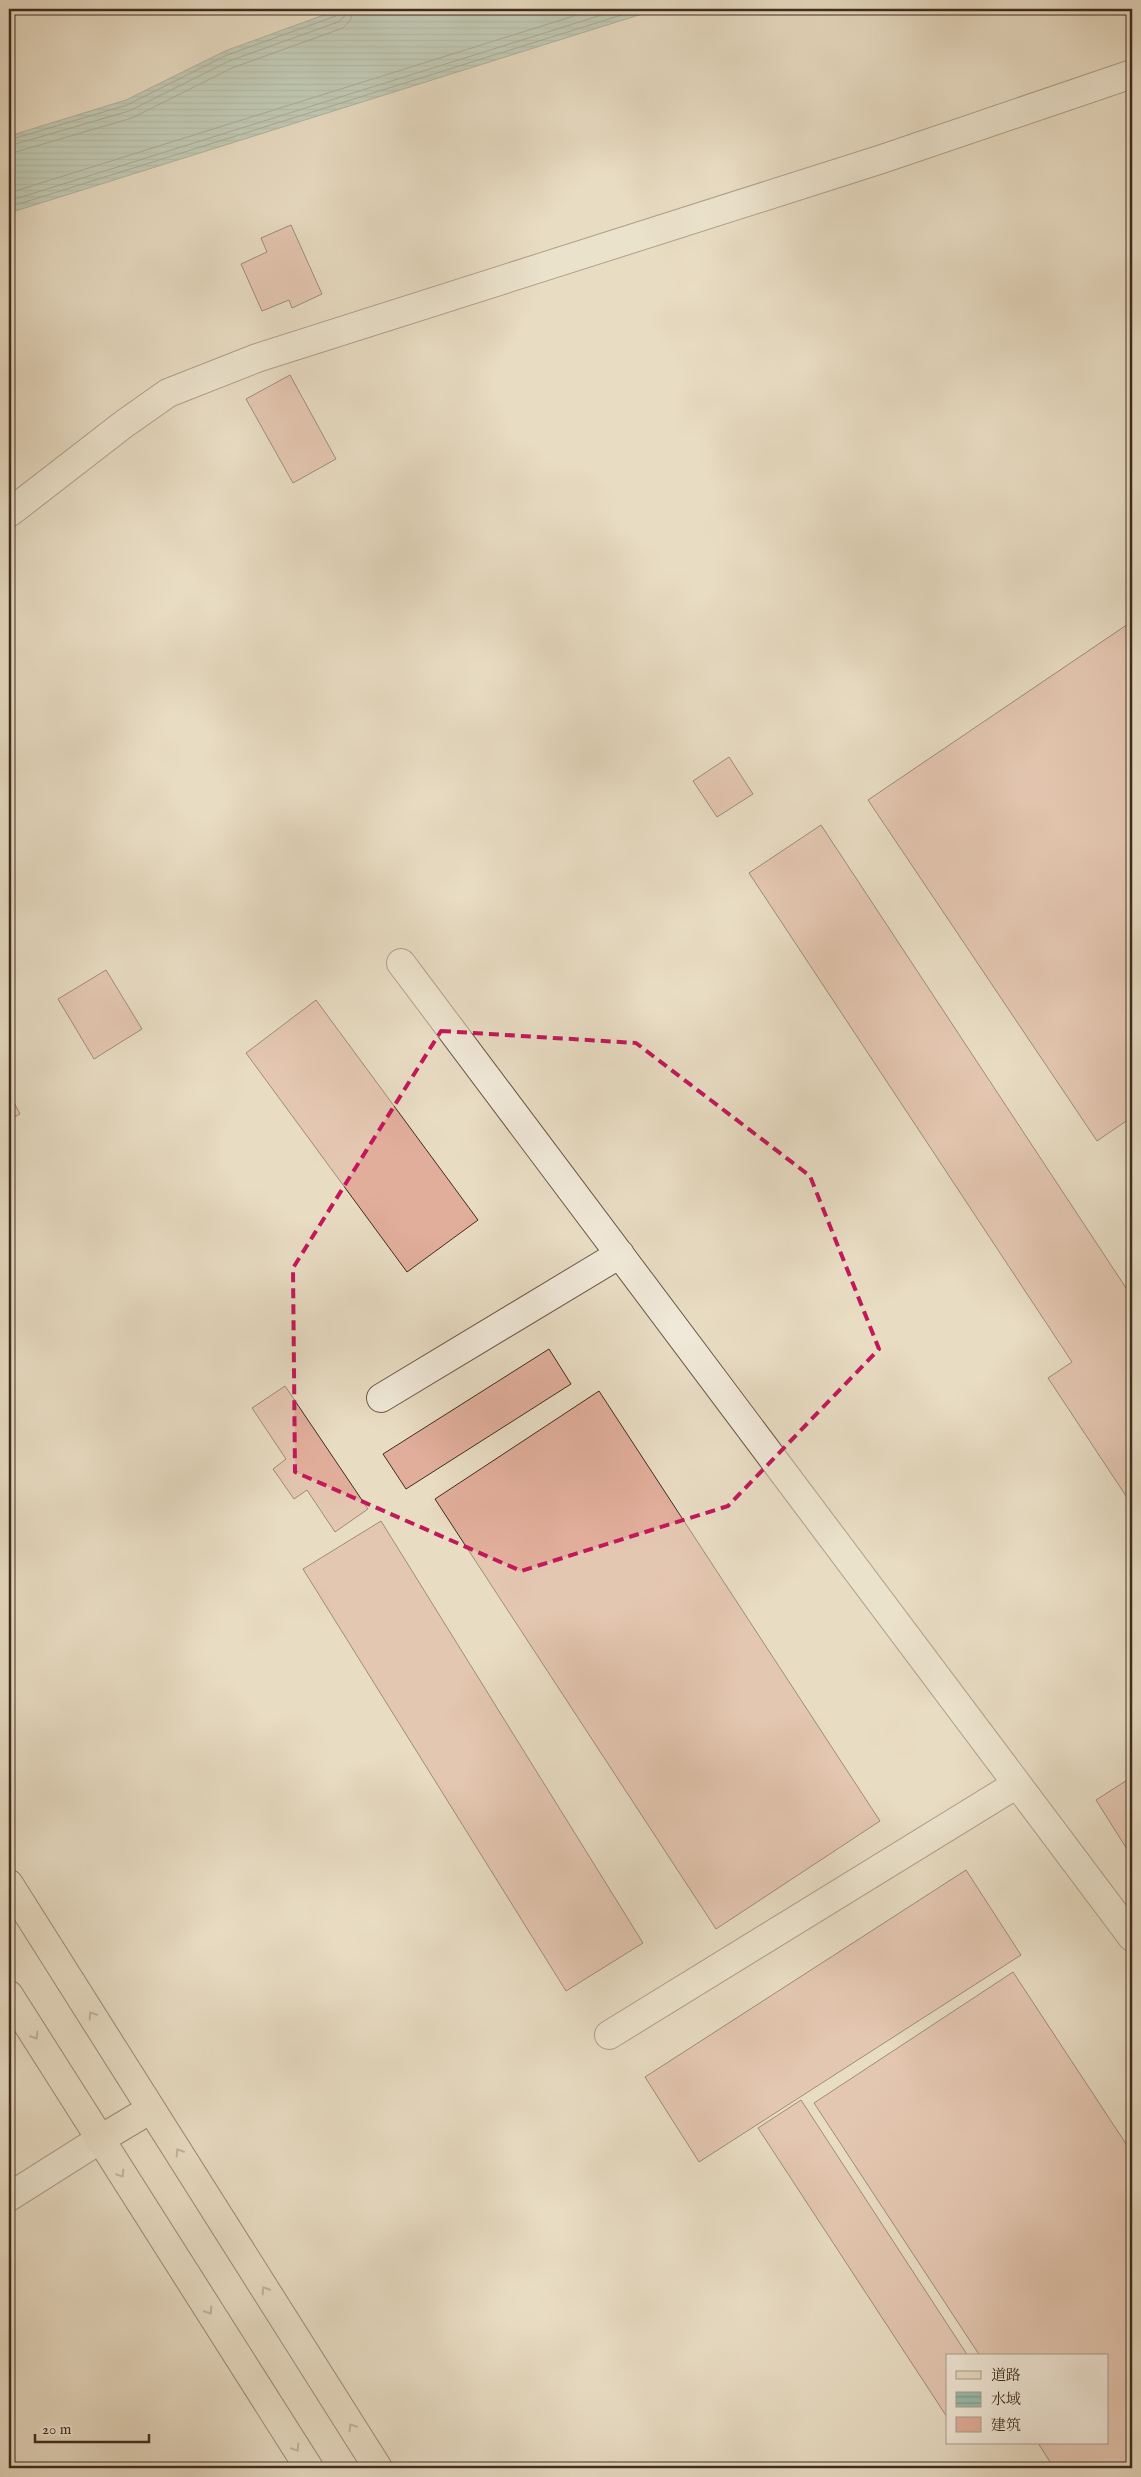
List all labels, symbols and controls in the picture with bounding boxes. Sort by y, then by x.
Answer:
one-way arrow [88,2012,98,2021]
one-way arrow [28,2031,38,2040]
one-way arrow [175,2149,185,2158]
one-way arrow [115,2168,124,2178]
one-way arrow [262,2286,272,2295]
one-way arrow [202,2306,212,2315]
legend [946,2354,1108,2444]
text: 道路 [991,2366,1021,2385]
text: 水域 [991,2390,1021,2409]
scale bar [35,2412,149,2444]
text: 建筑 [991,2416,1021,2435]
text: 20 m [42,2420,72,2439]
one-way arrow [349,2423,359,2432]
one-way arrow [290,2442,300,2451]

